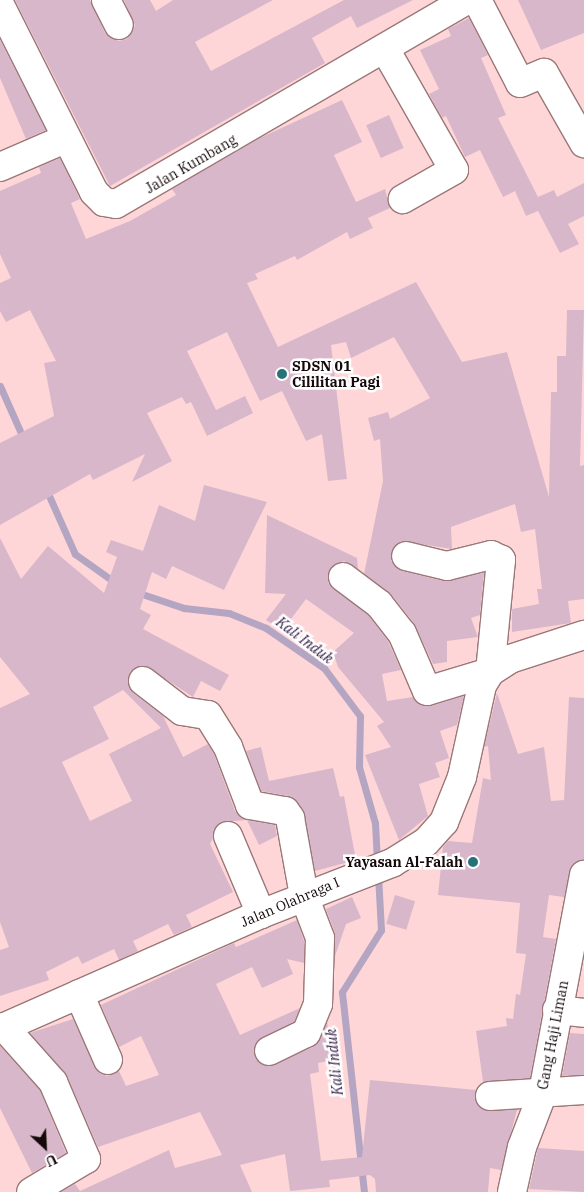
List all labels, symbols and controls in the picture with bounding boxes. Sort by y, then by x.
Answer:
street label: Jalan Kumbang [143,131,239,197]
place label: SDSN 01 Cililitan Pagi [292,358,380,391]
marker: SDSN 01 Cililitan Pagi [276,368,288,380]
water label: Kali Induk [273,613,337,667]
place label: Yayasan Al-Falah [345,854,463,870]
marker: Yayasan Al-Falah [467,856,479,868]
street label: Jalan Olahraga I [238,874,342,930]
street label: Gang Haji Liman [534,979,572,1091]
water label: Kali Induk [322,1028,346,1096]
north arrow [20,1122,70,1172]
text: U [43,1150,60,1171]

